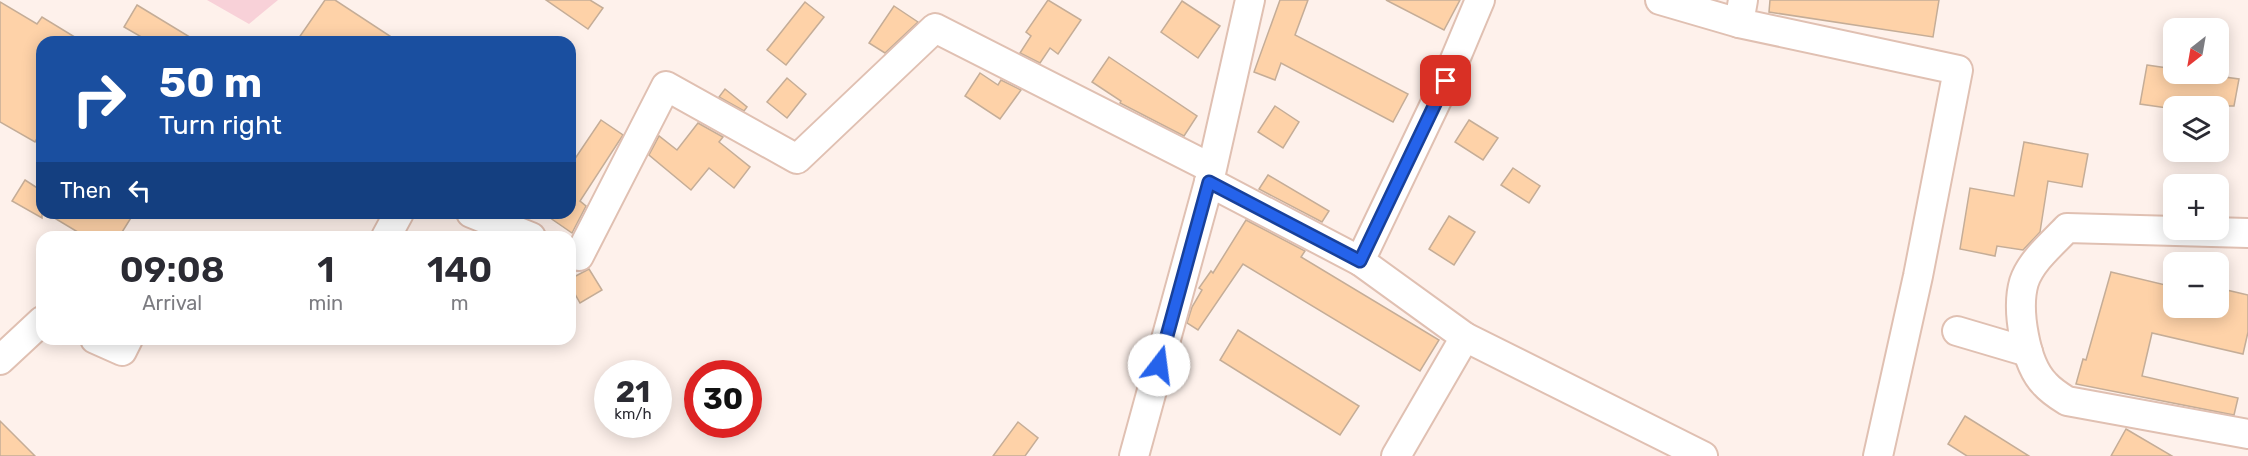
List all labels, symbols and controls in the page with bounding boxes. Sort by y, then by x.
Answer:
north arrow [2163,18,2229,84]
map controls [2163,18,2229,318]
pin [1420,55,1471,106]
text: 50 m [159,58,262,108]
icon: right [60,60,138,138]
icon: arrive [1429,64,1462,97]
button: layers [2163,96,2229,162]
text: Turn right [159,109,282,141]
icon: left [123,174,156,207]
button: + [2163,174,2229,240]
text: Then [60,177,111,204]
text: 09:08 [120,248,225,291]
text: 1 [317,248,334,291]
text: 140 [427,248,492,291]
button: − [2163,252,2229,318]
text: Arrival [142,291,202,315]
text: min [308,291,343,315]
text: m [451,291,468,315]
position arrow [1127,333,1191,397]
speed limit sign: 30 [684,360,762,438]
text: 21 [616,374,650,410]
text: km/h [614,405,652,423]

